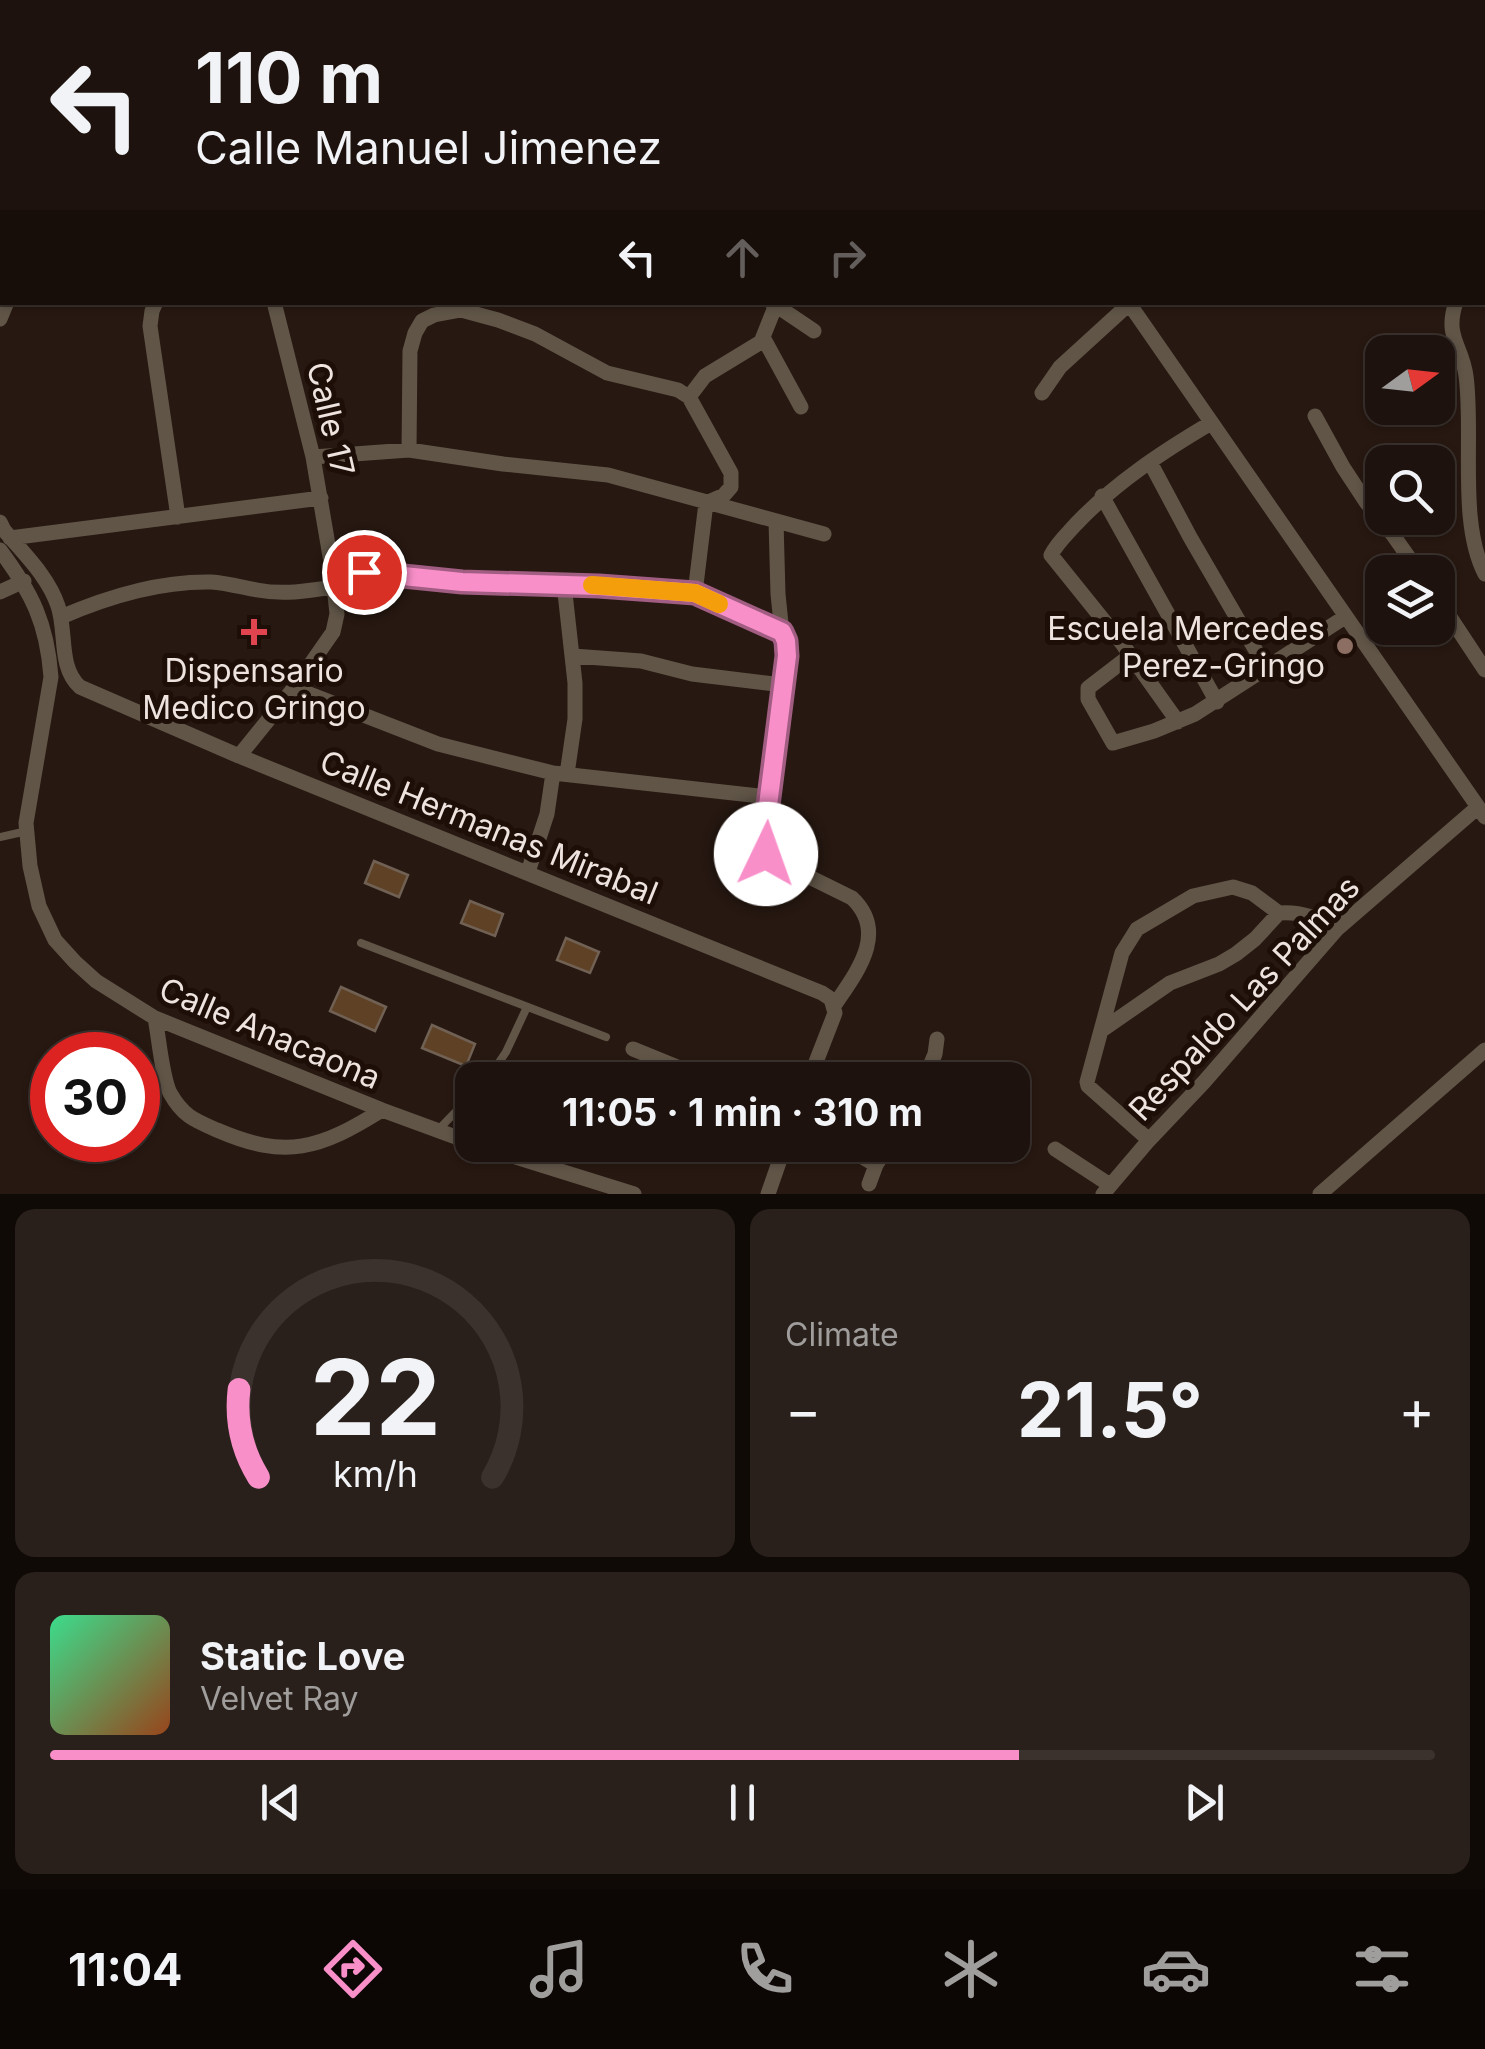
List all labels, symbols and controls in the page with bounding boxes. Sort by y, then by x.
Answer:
text: 110 m [195,35,383,120]
icon: left [30,40,160,170]
text: Calle Manuel Jimenez [195,120,662,175]
icon: left [610,230,665,285]
icon: ahead [715,230,770,285]
icon: right [820,230,875,285]
north arrow [1365,335,1455,425]
map controls [1365,335,1455,645]
street label: Calle 17 [299,358,363,480]
button: search [1365,445,1455,535]
pin [322,530,407,615]
icon: arrive [337,545,392,600]
button: layers [1365,555,1455,645]
place label: Escuela Mercedes Perez-Gringo [1047,609,1325,685]
marker: Dispensario Medico Gringo [241,619,267,645]
marker: Escuela Mercedes Perez-Gringo [1334,635,1356,657]
place label: Dispensario Medico Gringo [142,651,366,727]
street label: Calle Hermanas Mirabal [315,741,663,913]
position arrow [714,802,818,906]
street label: Respaldo Las Palmas [1121,868,1367,1128]
street label: Calle Anacaona [154,969,386,1097]
speed limit sign: 30 [30,1032,160,1162]
text: 11:05 · 1 min · 310 m [562,1089,923,1135]
text: Climate [785,1315,899,1354]
text: 22 [309,1334,441,1460]
text: 21.5° [1017,1364,1203,1455]
text: − [785,1377,821,1443]
text: + [1399,1377,1435,1443]
text: km/h [333,1452,417,1496]
text: Static Love [200,1633,405,1679]
text: Velvet Ray [200,1679,358,1718]
icon: previous [253,1775,308,1830]
icon: pause [715,1775,770,1830]
icon: next [1177,1775,1232,1830]
icon: directions [318,1934,388,2004]
icon: music [524,1934,594,2004]
icon: phone [730,1934,800,2004]
icon: climate [936,1934,1006,2004]
icon: car [1141,1934,1211,2004]
icon: filters [1347,1934,1417,2004]
text: 11:04 [68,1942,182,1997]

